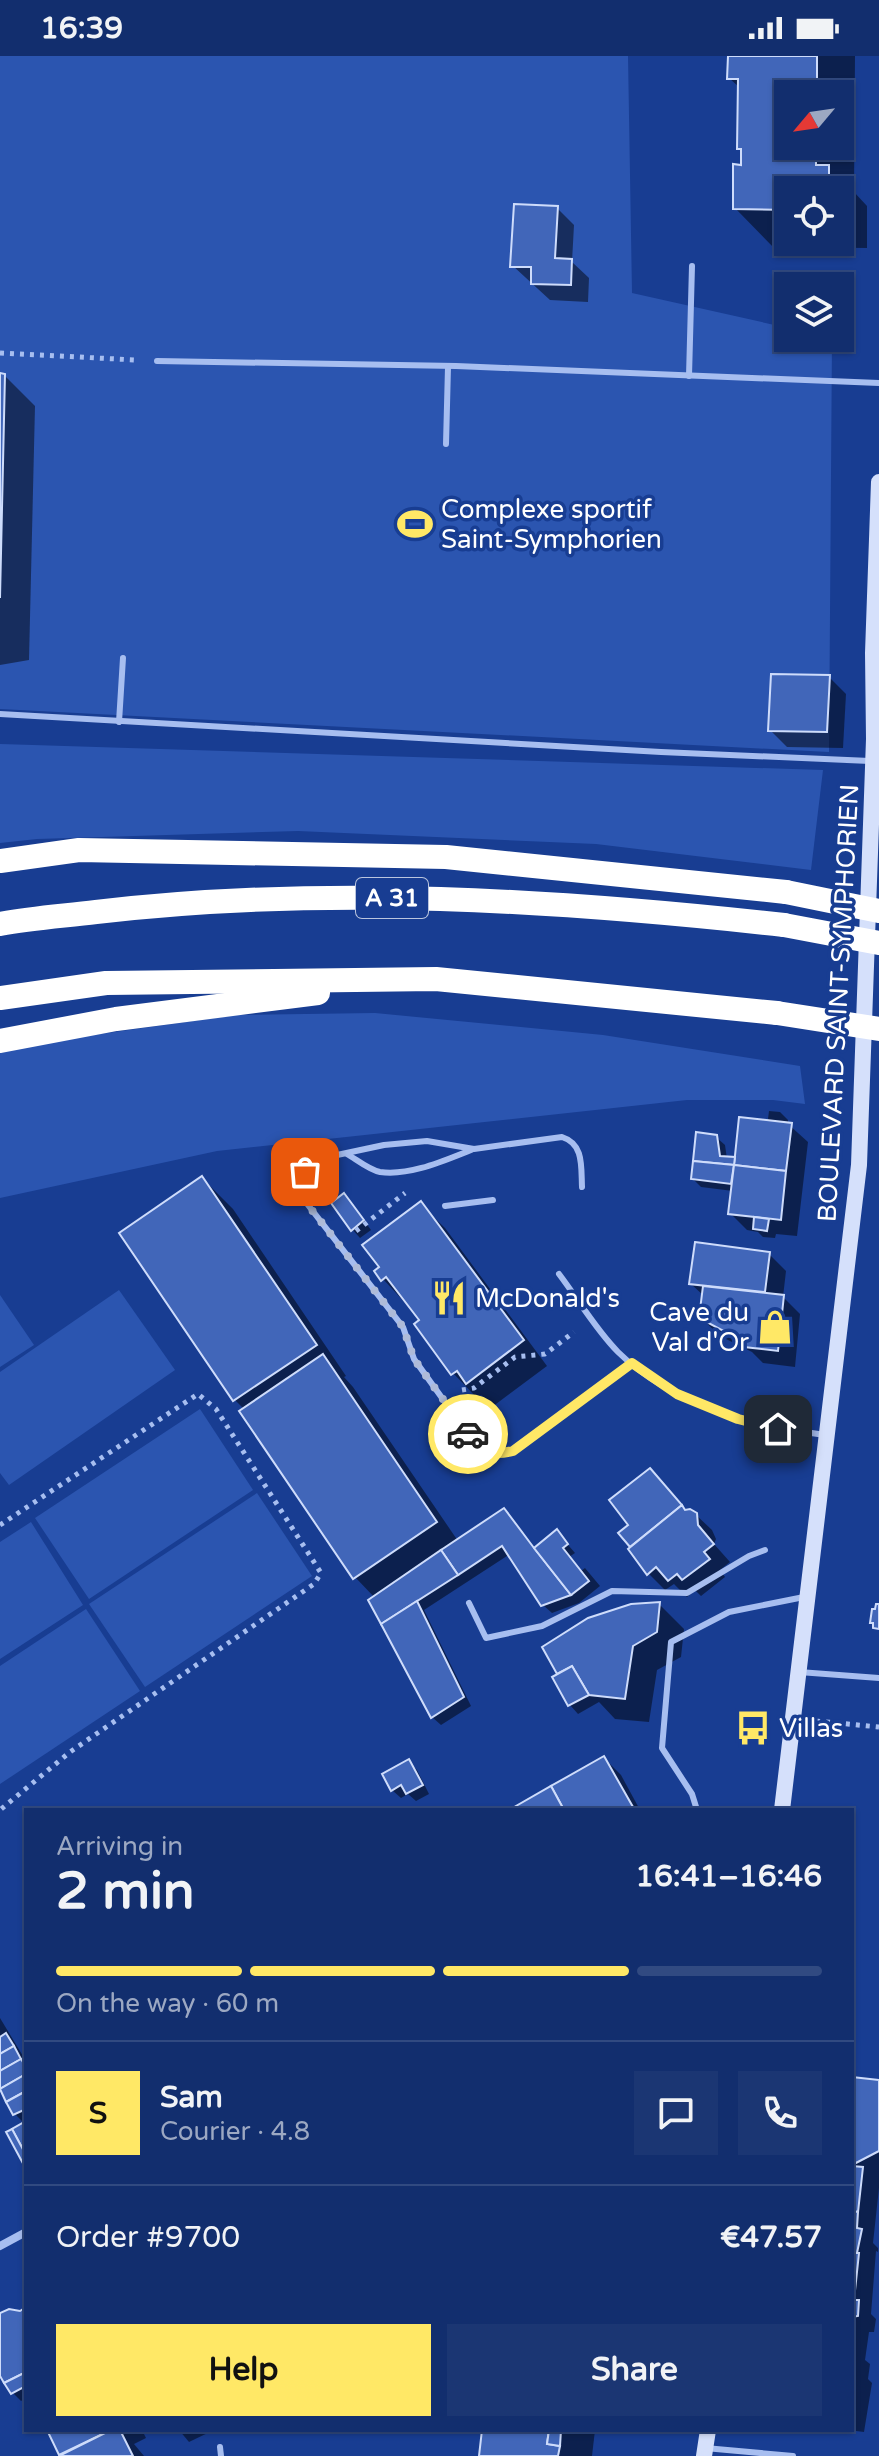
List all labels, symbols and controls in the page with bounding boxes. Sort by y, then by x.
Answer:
text: 16:39 [40,10,123,47]
north arrow [774,80,854,160]
map controls [774,80,854,352]
button: locate [774,176,854,256]
button: layers [774,272,854,352]
place label: Complexe sportif Saint-Symphorien [441,494,662,555]
sports icon: Complexe sportif Saint-Symphorien [396,505,434,543]
street label: BOULEVARD SAINT-SYMPHORIEN [812,783,865,1223]
road number: A 31 [356,878,428,918]
pin [271,1138,339,1206]
icon: bag [283,1150,327,1194]
restaurant icon: McDonald's [430,1279,468,1317]
place label: McDonald's [475,1283,620,1314]
place label: Cave du Val d'Or [649,1297,749,1358]
shop icon: Cave du Val d'Or [756,1308,794,1346]
courier [428,1394,508,1474]
pin [744,1395,812,1463]
icon: home [756,1407,800,1451]
icon: car [446,1412,490,1456]
bus stop icon: Villas [734,1709,772,1747]
place label: Villas [779,1713,843,1744]
text: Arriving in [56,1831,183,1862]
text: 16:41–16:46 [635,1858,822,1895]
text: 2 min [56,1860,195,1923]
text: On the way · 60 m [56,1988,279,2019]
button: chat [634,2071,718,2155]
button: phone [738,2071,822,2155]
text: Sam [160,2079,223,2116]
text: S [89,2095,107,2132]
text: Courier · 4.8 [160,2116,310,2147]
text: Order #9700 [56,2219,240,2256]
text: €47.57 [720,2219,822,2256]
button: Help [56,2324,431,2416]
button: Share [447,2324,822,2416]

